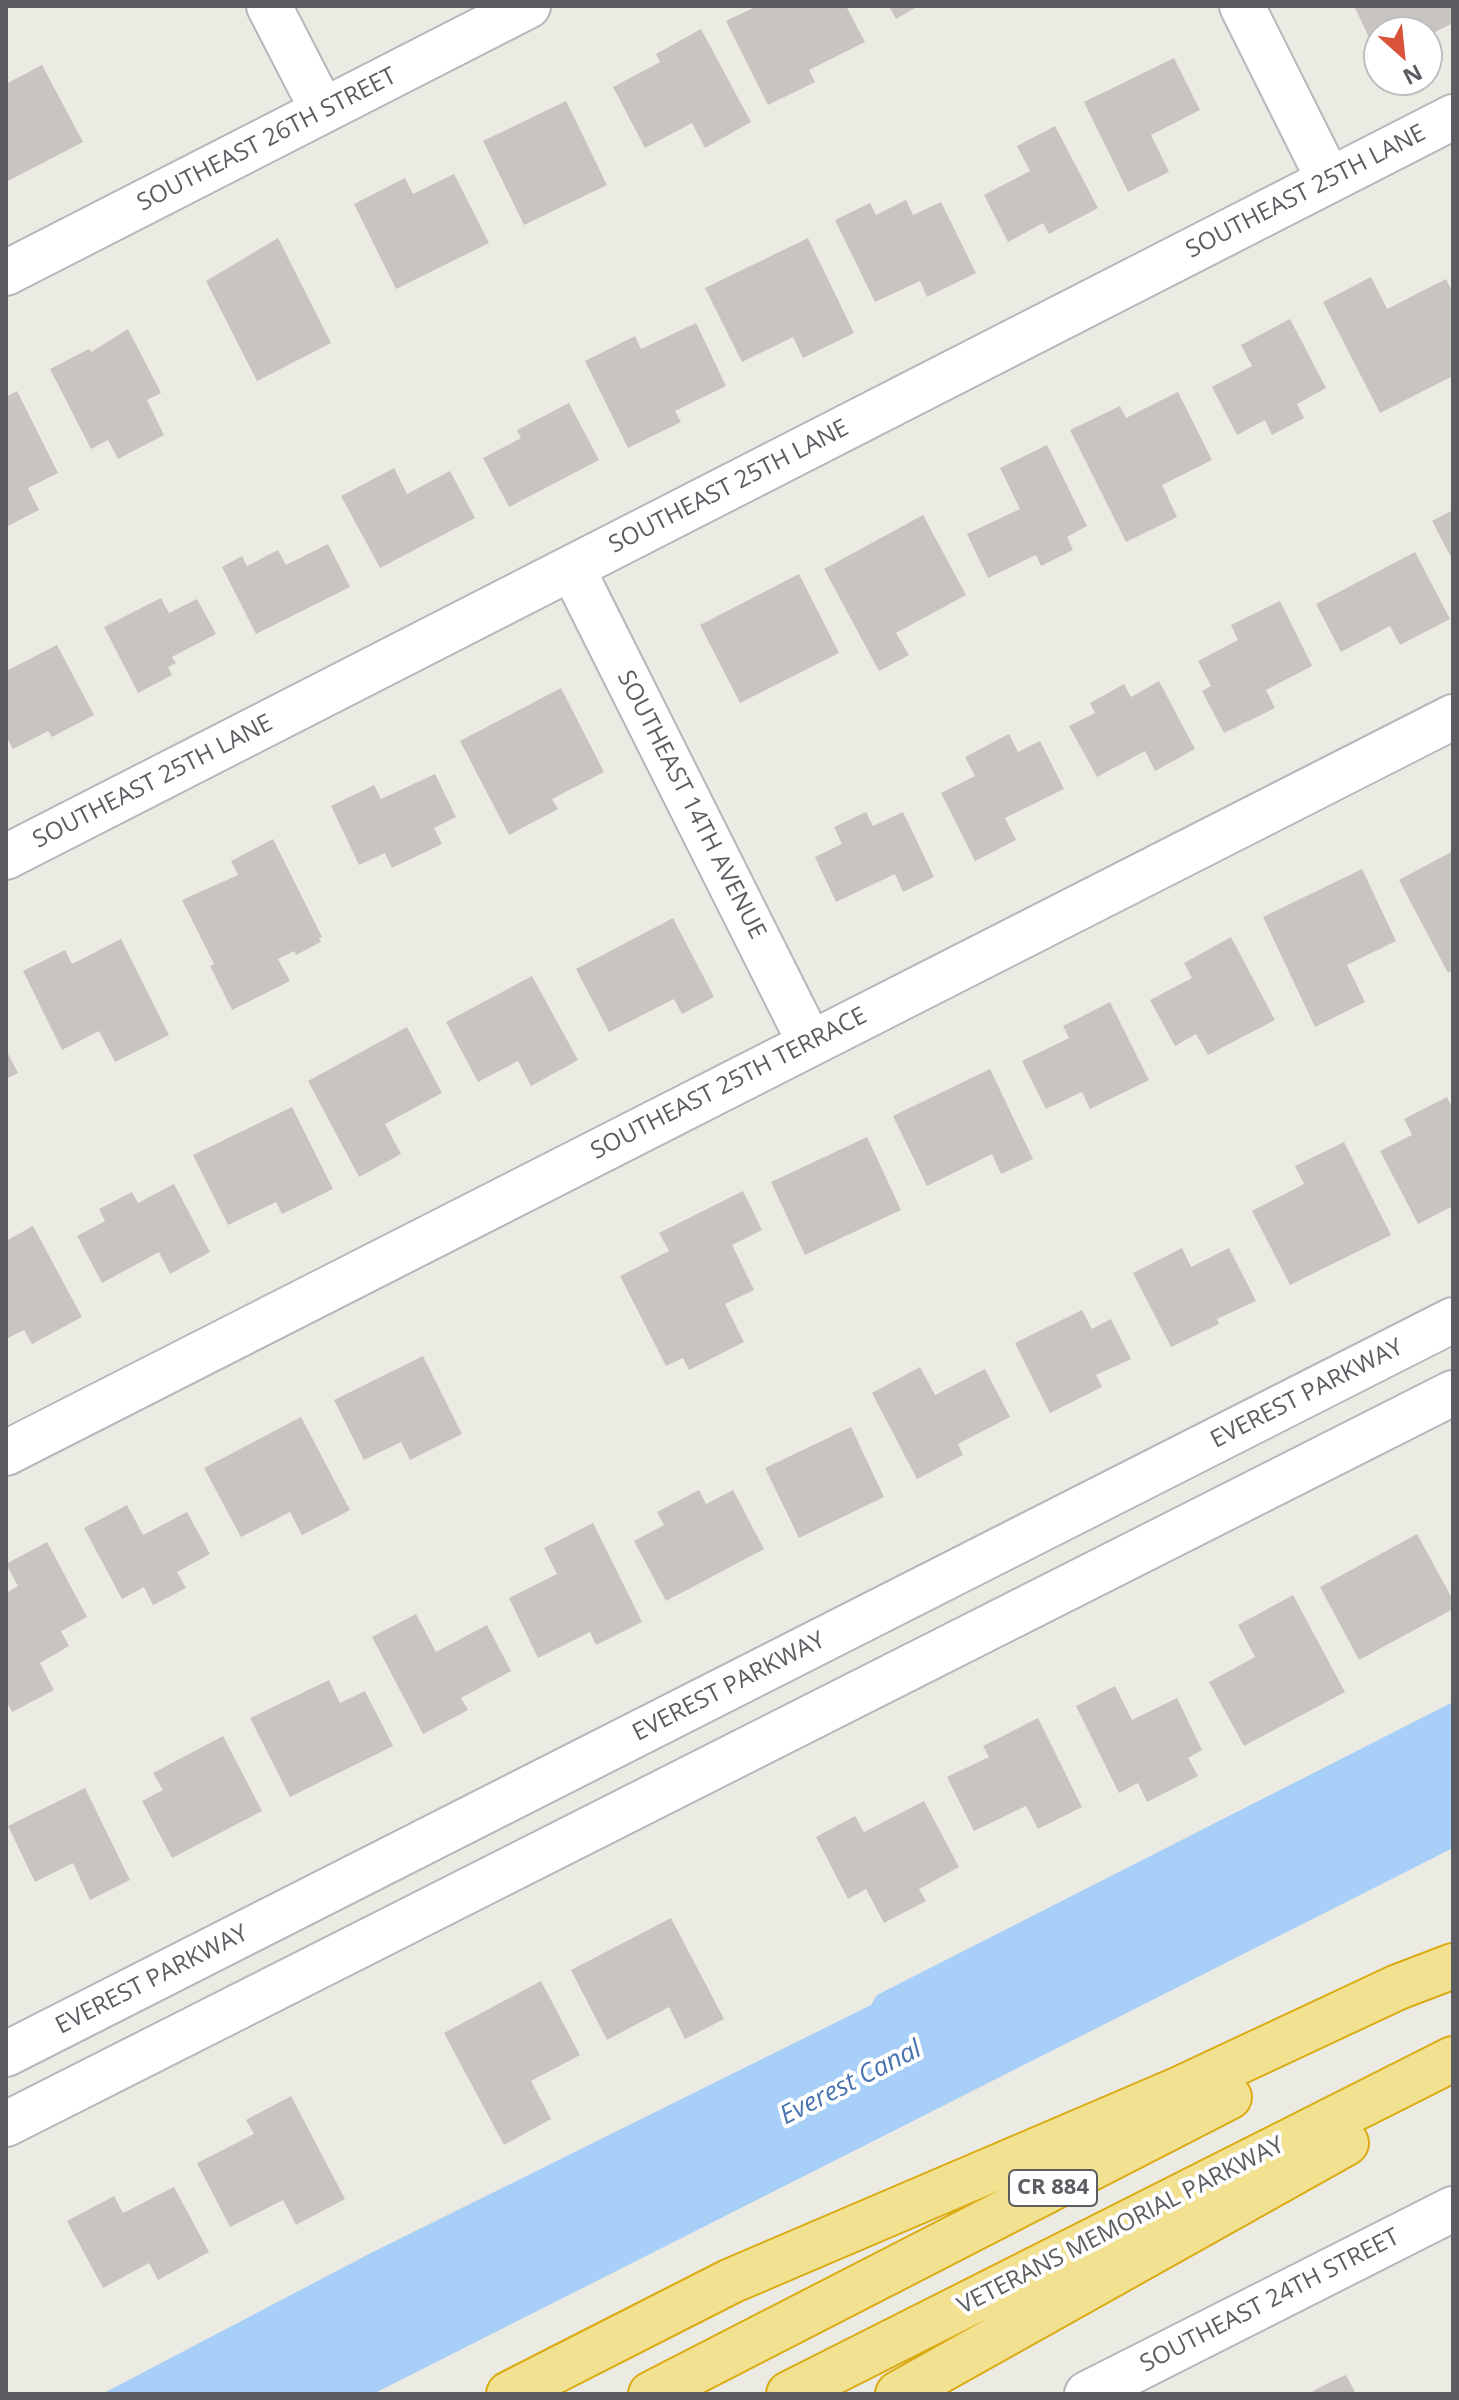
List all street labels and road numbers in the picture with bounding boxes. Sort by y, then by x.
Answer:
street label: SOUTHEAST 26TH STREET [133,62,401,218]
street label: SOUTHEAST 25TH LANE [1181,119,1431,265]
street label: SOUTHEAST 25TH LANE [604,414,854,560]
street label: SOUTHEAST 14TH AVENUE [611,666,771,944]
street label: SOUTHEAST 25TH LANE [28,709,278,855]
street label: SOUTHEAST 25TH TERRACE [586,1002,872,1166]
street label: EVEREST PARKWAY [1206,1333,1408,1455]
street label: EVEREST PARKWAY [628,1626,830,1748]
street label: EVEREST PARKWAY [51,1919,253,2041]
street label: VETERANS MEMORIAL PARKWAY [953,2131,1289,2321]
road number: CR 884 [1009,2170,1097,2206]
street label: SOUTHEAST 24TH STREET [1136,2223,1404,2379]

